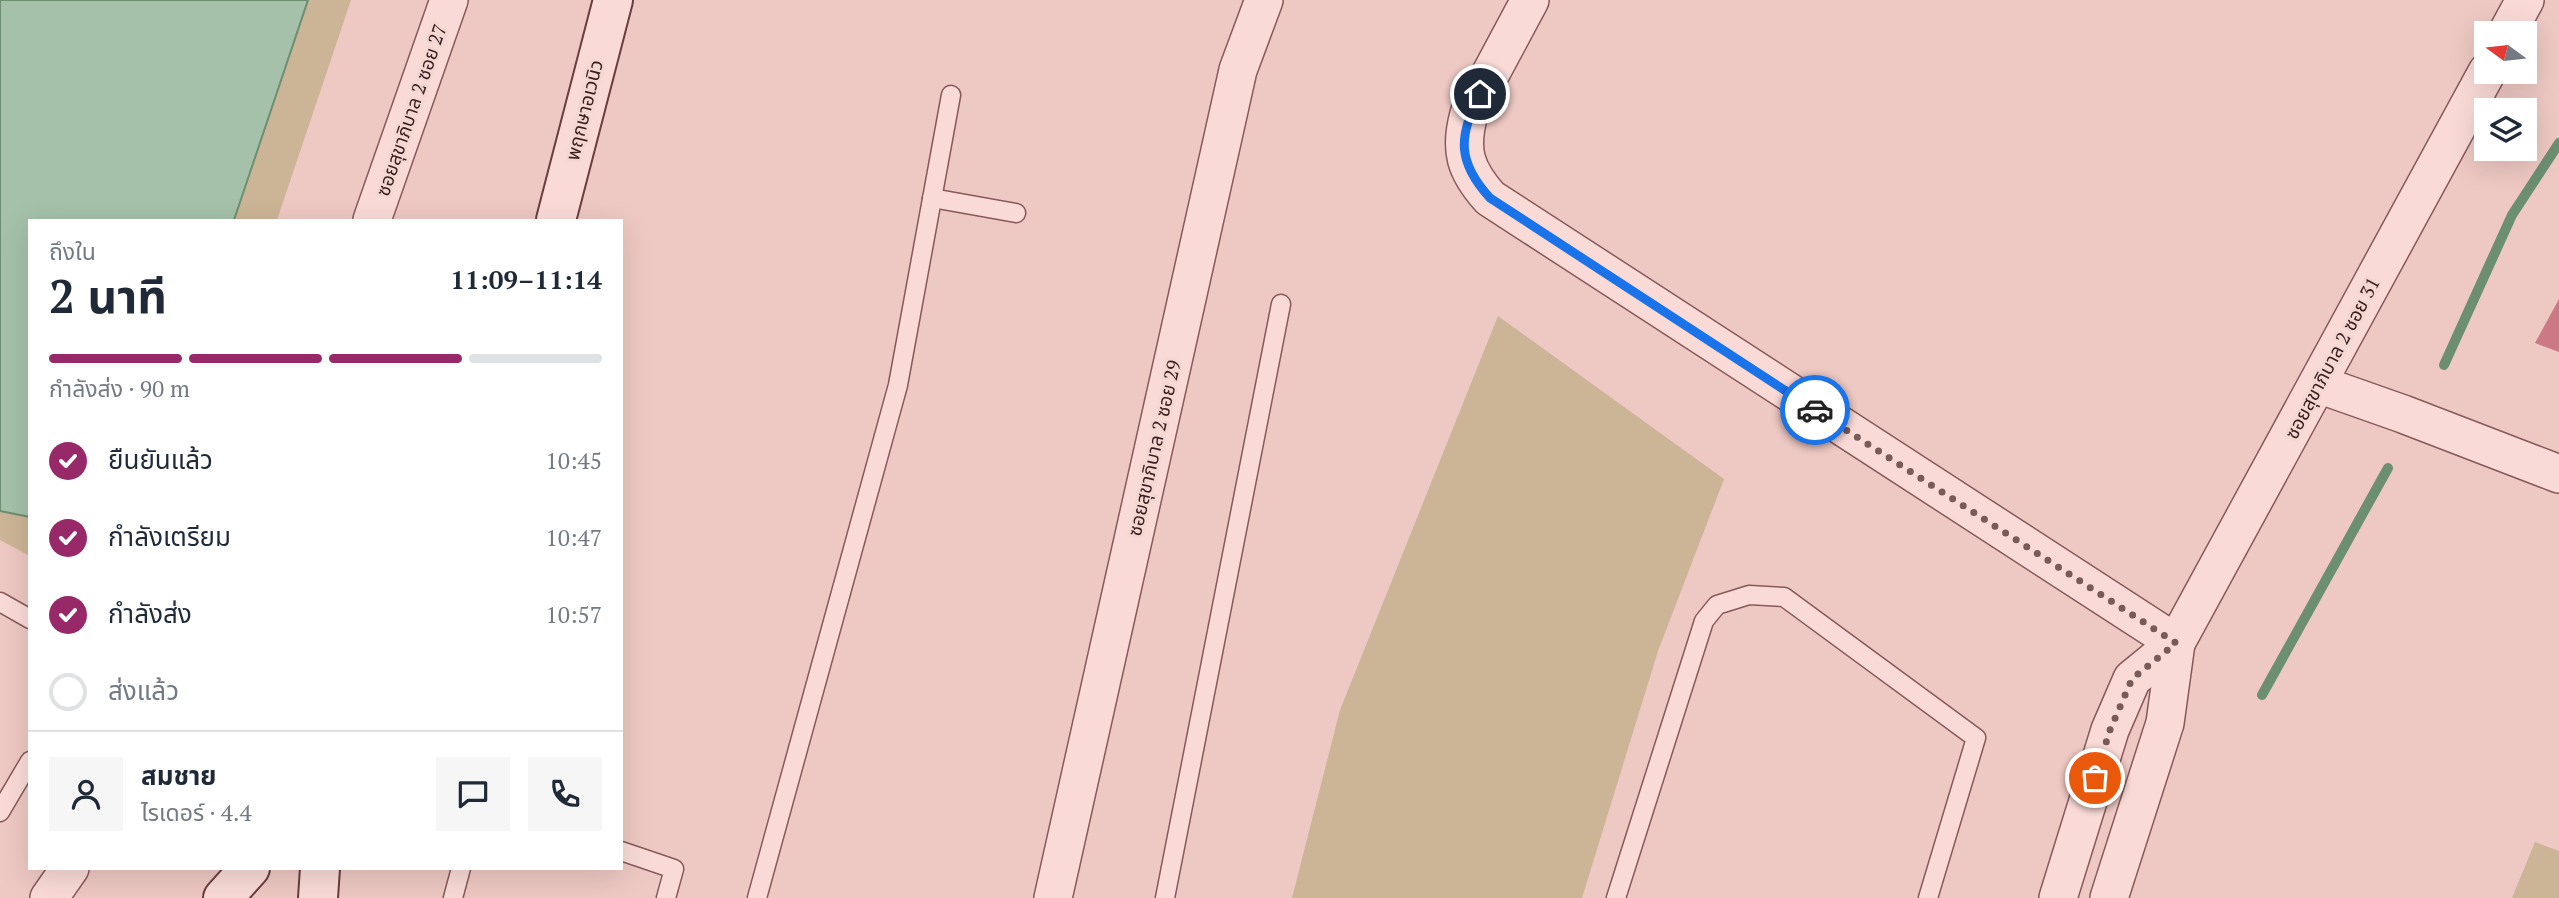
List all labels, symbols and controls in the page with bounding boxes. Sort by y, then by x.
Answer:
street label: ซอยสุขาภิบาล 2 ซอย 27 [369,21,452,199]
north arrow [2474,21,2538,84]
map controls [2474,21,2537,161]
street label: พฤกษาอเวนิว [559,57,608,163]
pin [1450,64,1510,124]
icon: home [1461,75,1499,113]
button: layers [2474,98,2537,161]
text: ถึงใน [49,236,96,267]
text: 11:09–11:14 [450,262,602,296]
text: 2 นาที [49,265,167,326]
street label: ซอยสุขาภิบาล 2 ซอย 31 [2278,272,2385,443]
street label: ซอยสุขาภิบาล 2 ซอย 29 [1121,357,1186,538]
text: กำลังส่ง · 90 m [49,373,190,404]
courier [1780,375,1850,445]
icon: car [1796,391,1834,429]
icon: check [49,442,87,480]
text: ยืนยันแล้ว [108,442,213,476]
text: 10:45 [545,445,602,476]
icon: check [49,519,87,557]
text: กำลังเตรียม [108,519,231,553]
text: 10:47 [545,522,602,553]
icon: check [49,596,87,634]
text: กำลังส่ง [108,596,192,630]
text: 10:57 [545,599,602,630]
text: ส่งแล้ว [108,673,179,707]
pin [2065,748,2125,808]
button: person [49,757,123,831]
button: chat [436,757,510,831]
button: phone [528,757,602,831]
text: สมชาย [141,758,217,792]
icon: bag [2076,759,2114,797]
text: ไรเดอร์ · 4.4 [141,797,252,828]

